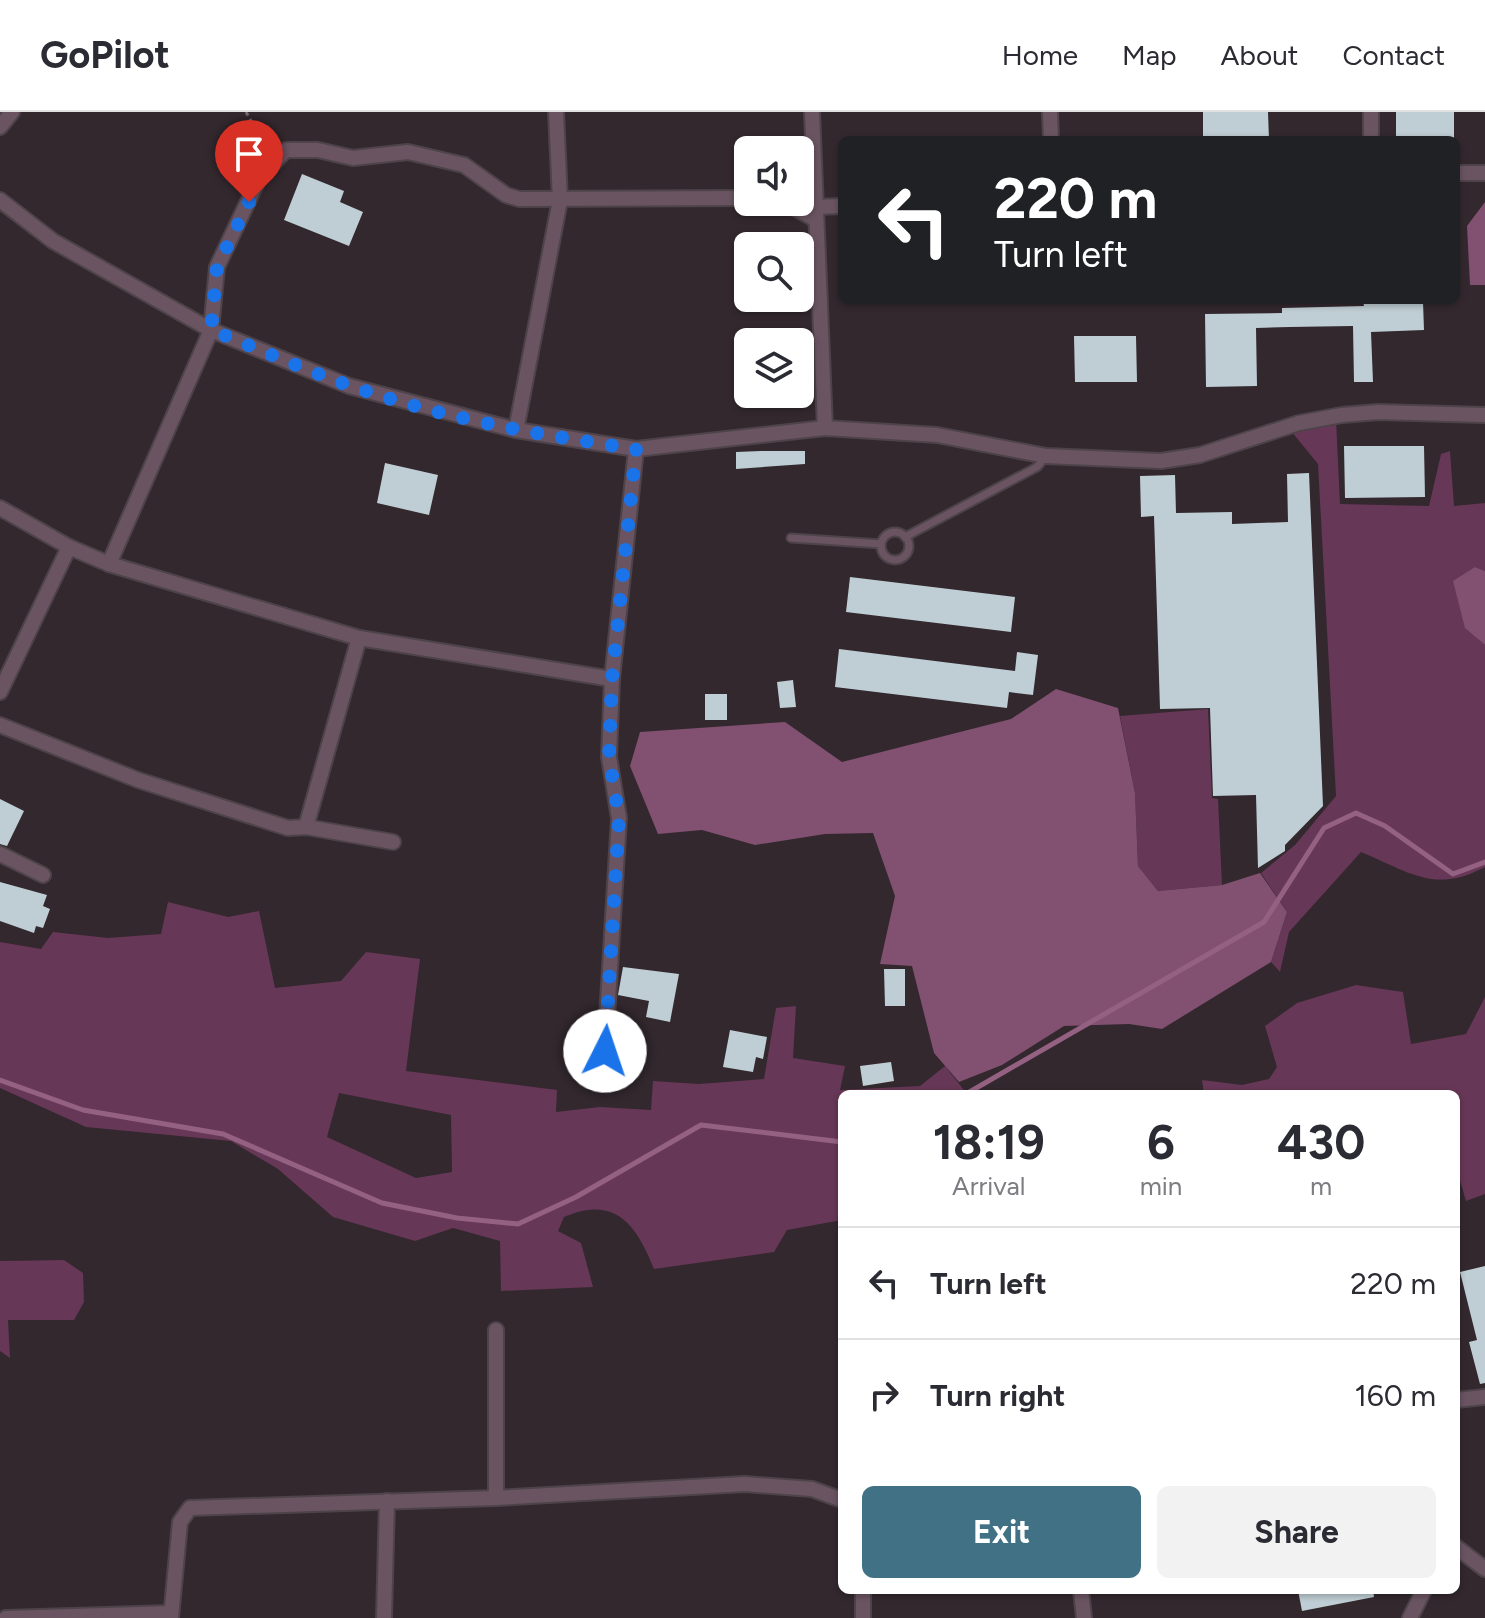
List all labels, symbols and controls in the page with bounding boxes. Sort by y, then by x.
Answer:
text: GoPilot [40,32,170,78]
text: Home [1002,38,1078,72]
text: Map [1122,38,1177,72]
text: About [1221,38,1298,72]
text: Contact [1342,38,1445,72]
pin [215,120,283,202]
icon: arrive [227,132,271,176]
map controls [734,136,814,408]
button: sound [734,136,814,216]
text: 220 m [994,165,1157,232]
icon: left [862,168,966,272]
button: search [734,232,814,312]
text: Turn left [994,233,1128,276]
button: layers [734,328,814,408]
position arrow [563,1009,647,1093]
text: 18:19 [933,1113,1045,1171]
text: 6 [1147,1113,1175,1171]
text: 430 [1277,1113,1365,1171]
text: Arrival [952,1170,1026,1202]
text: min [1140,1170,1182,1202]
text: m [1310,1170,1332,1202]
icon: left [862,1261,906,1305]
text: Turn left [930,1265,1047,1302]
text: 220 m [1350,1265,1436,1302]
icon: right [862,1373,906,1417]
text: Turn right [930,1377,1065,1414]
text: 160 m [1354,1377,1436,1414]
button: Exit [862,1486,1141,1578]
button: Share [1157,1486,1436,1578]

